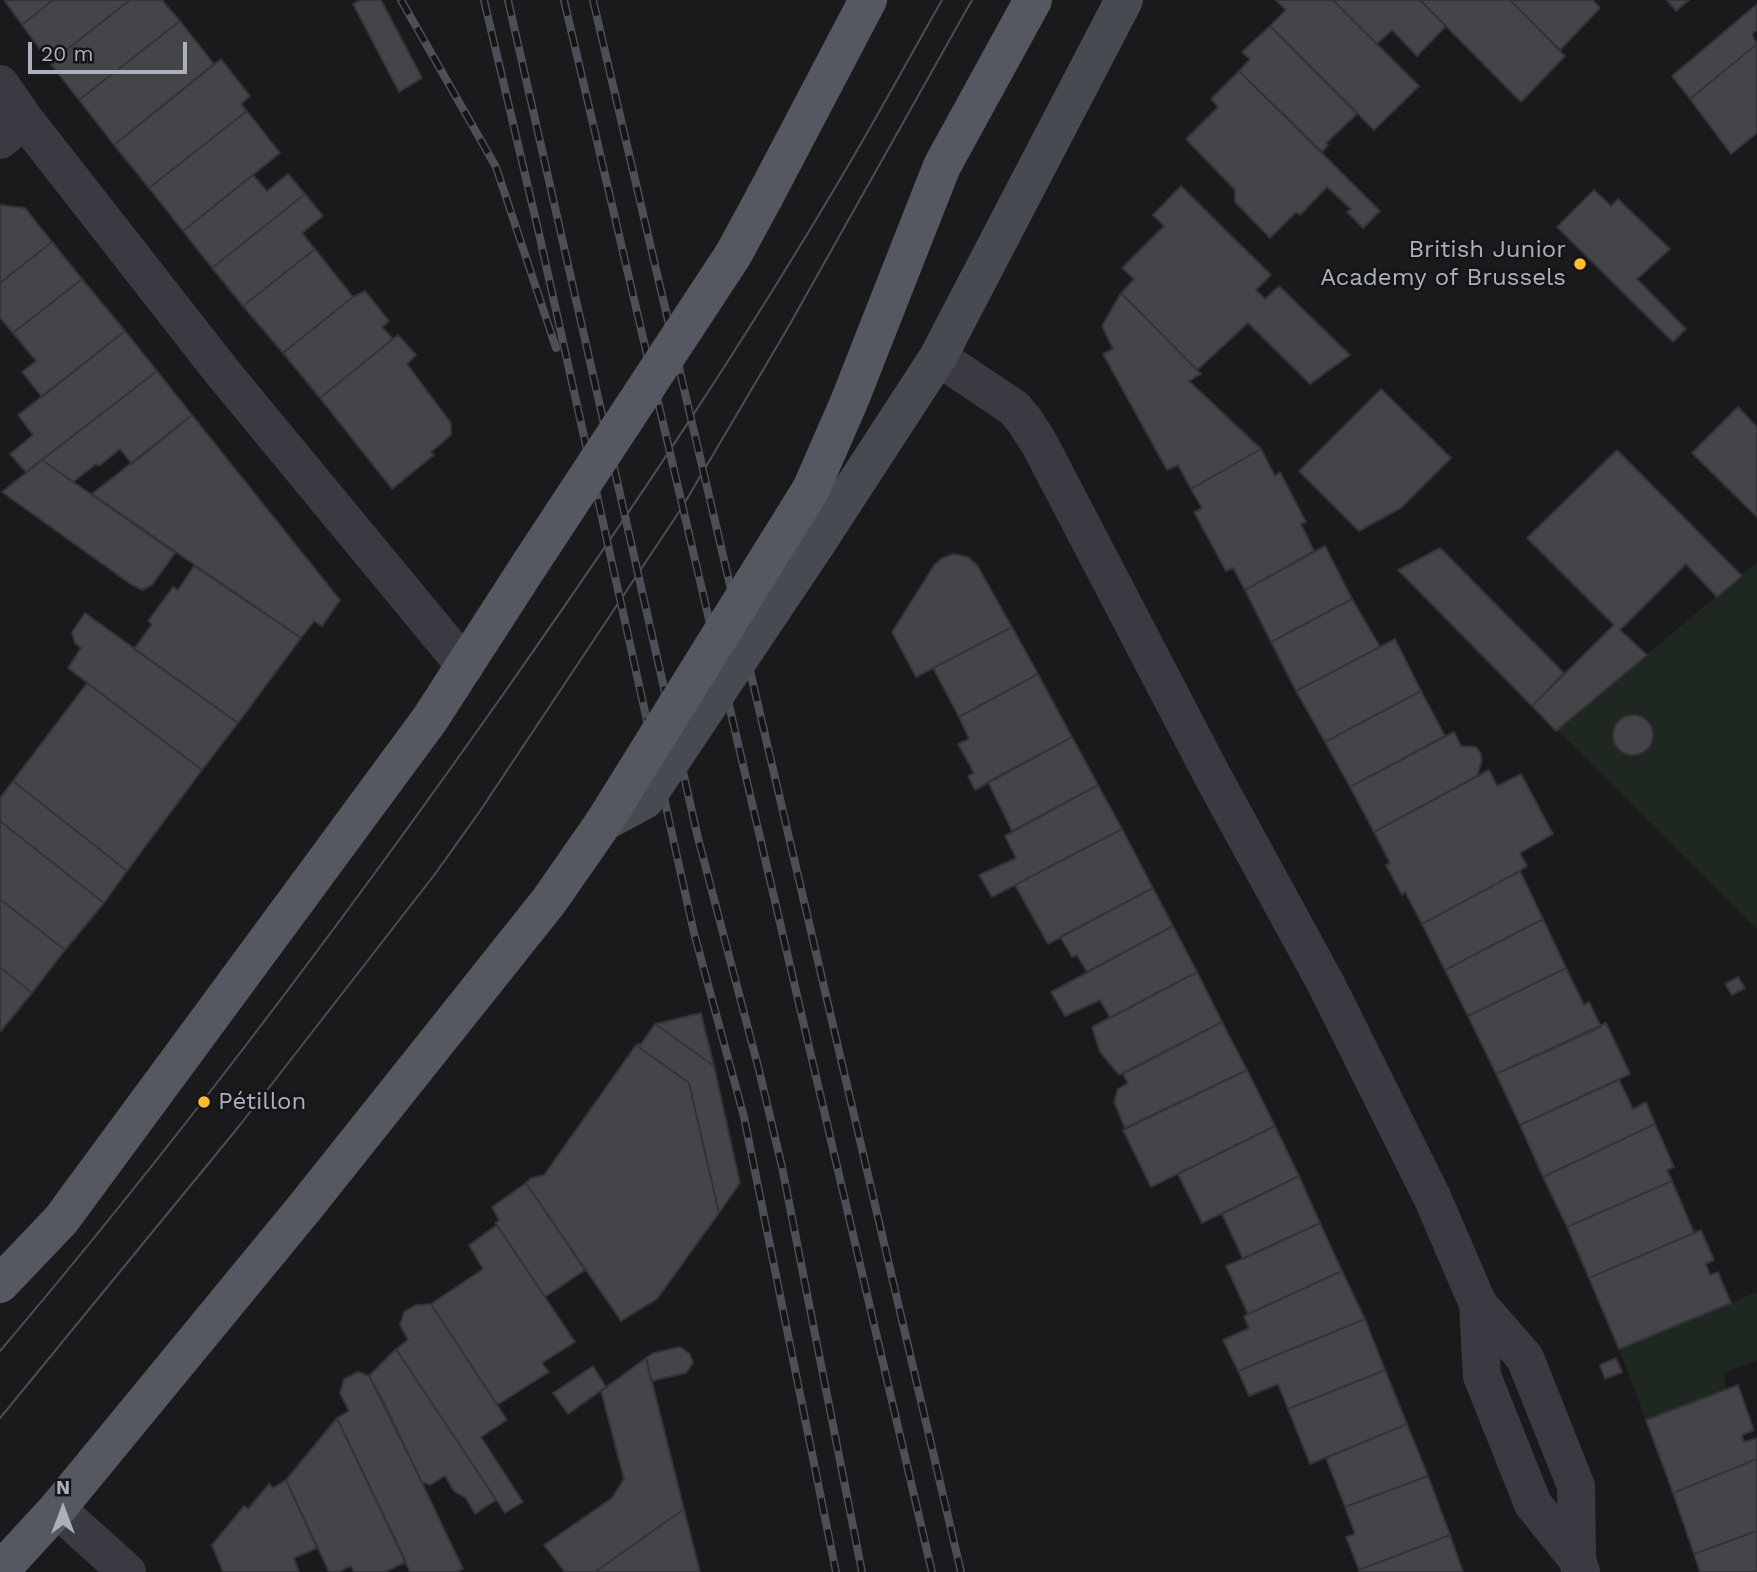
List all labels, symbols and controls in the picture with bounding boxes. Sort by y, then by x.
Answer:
scale bar [32,28,191,72]
text: 20 m [41,41,93,66]
place label: British Junior Academy of Brussels [1320,236,1566,292]
marker: British Junior Academy of Brussels [1572,256,1588,272]
place label: Pétillon [218,1088,306,1116]
marker: Pétillon [196,1094,212,1110]
north arrow [28,1474,98,1544]
text: N [56,1476,70,1499]

